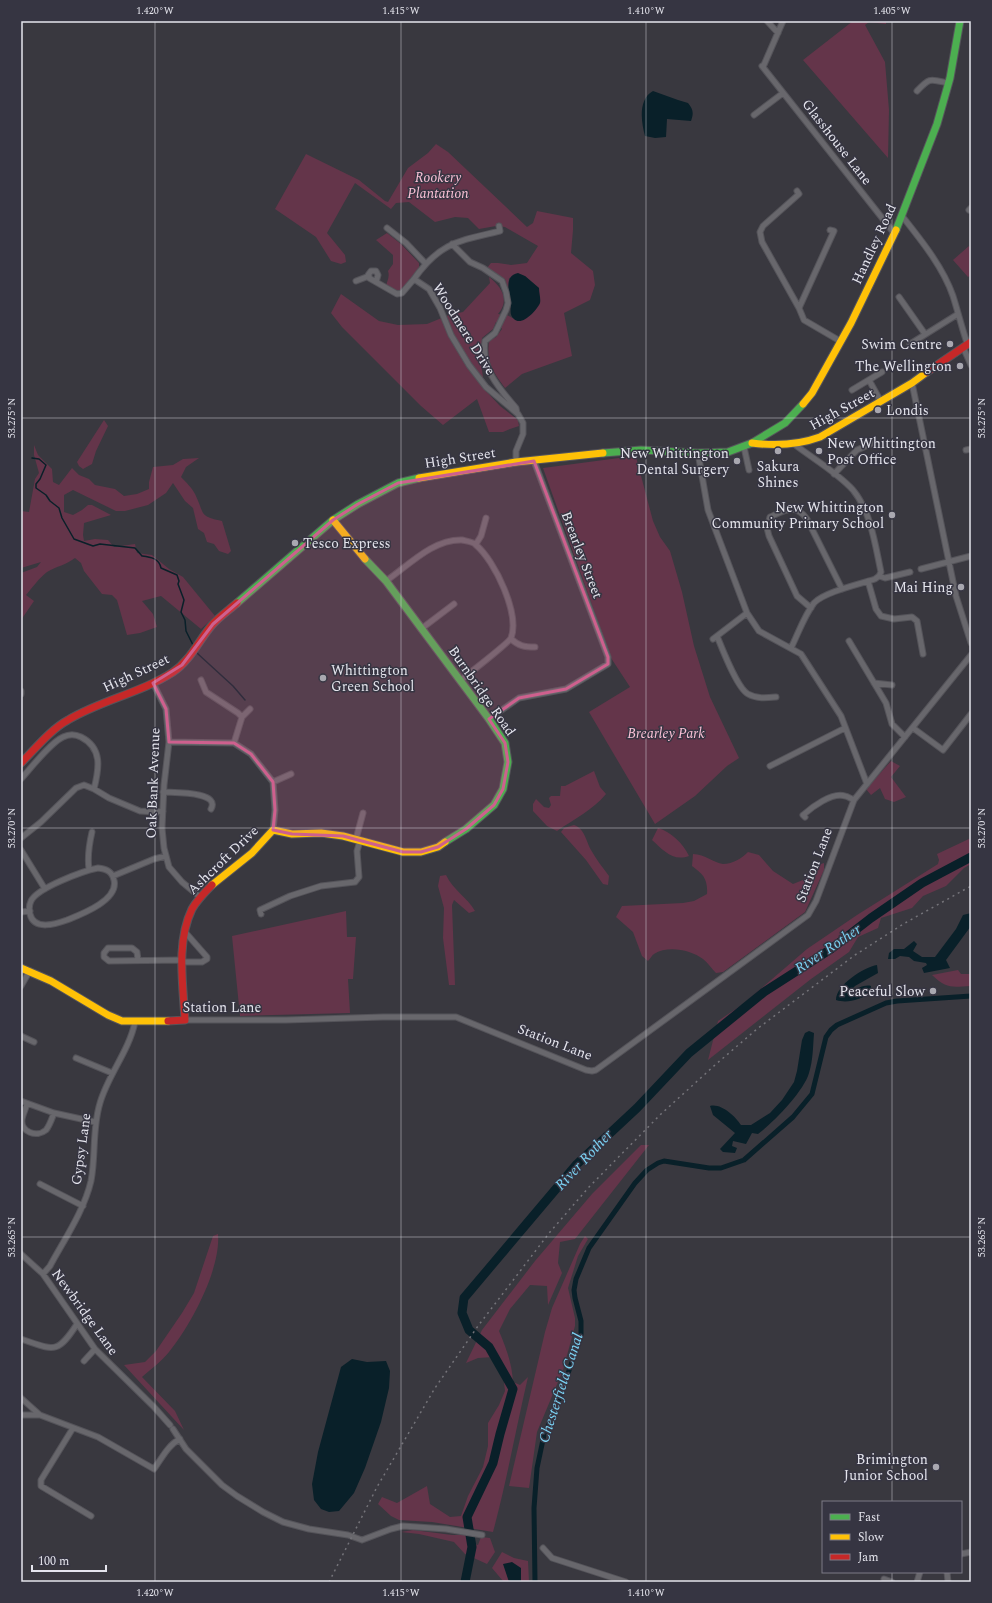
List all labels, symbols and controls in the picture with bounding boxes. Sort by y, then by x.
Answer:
text: 1.420°W [136,3,174,19]
text: 1.415°W [382,3,420,19]
text: 1.410°W [627,3,665,19]
text: 1.405°W [873,3,911,19]
street label: Glasshouse Lane [797,94,877,190]
park label: Rookery Plantation [407,167,469,204]
street label: Handley Road [846,200,902,288]
street label: Woodmere Drive [427,279,501,379]
place label: Swim Centre [861,334,942,355]
marker: Swim Centre [945,339,955,349]
place label: The Wellington [855,356,952,377]
marker: The Wellington [955,361,965,371]
street label: High Street [806,382,878,436]
text: 53.275°N [4,398,20,438]
text: 53.275°N [974,398,990,438]
place label: Londis [886,400,929,421]
marker: Londis [873,405,883,415]
place label: New Whittington Post Office [827,433,936,470]
street label: High Street [423,442,497,474]
place label: New Whittington Dental Surgery [620,443,730,480]
marker: Sakura Shines [773,446,783,456]
marker: New Whittington Post Office [814,446,824,456]
marker: New Whittington Dental Surgery [732,456,742,466]
place label: Sakura Shines [757,456,799,493]
place label: New Whittington Community Primary School [712,497,884,534]
street label: Brearley Street [556,508,608,602]
marker: New Whittington Community Primary School [887,510,897,520]
place label: Tesco Express [303,533,391,554]
marker: Tesco Express [290,538,300,548]
place label: Mai Hing [893,577,953,598]
marker: Mai Hing [956,582,966,592]
street label: Burnbridge Road [443,642,521,740]
street label: High Street [99,648,173,698]
place label: Whittington Green School [331,660,414,697]
marker: Whittington Green School [318,673,328,683]
park label: Brearley Park [627,723,705,744]
street label: Oak Bank Avenue [141,727,165,839]
text: 53.270°N [4,808,20,848]
text: 53.270°N [974,808,990,848]
street label: Ashcroft Drive [183,820,264,899]
street label: Station Lane [790,824,838,905]
water label: River Rother [790,918,867,980]
place label: Peaceful Slow [839,981,925,1002]
marker: Peaceful Slow [928,986,938,996]
street label: Station Lane [183,997,261,1018]
street label: Station Lane [515,1018,596,1066]
street label: Gypsy Lane [66,1112,96,1186]
water label: River Rother [550,1124,619,1196]
text: 53.265°N [4,1217,20,1257]
text: 53.265°N [974,1217,990,1257]
street label: Newbridge Lane [46,1264,124,1360]
water label: Chesterfield Canal [532,1330,590,1446]
place label: Brimington Junior School [844,1449,928,1486]
marker: Brimington Junior School [931,1462,941,1472]
legend [822,1501,962,1573]
text: Fast [858,1508,880,1527]
text: Slow [858,1528,884,1547]
scale bar [32,1547,106,1573]
text: Jam [858,1548,879,1567]
text: 100 m [38,1552,69,1571]
text: 1.420°W [136,1585,174,1601]
text: 1.415°W [382,1585,420,1601]
text: 1.410°W [627,1585,665,1601]

